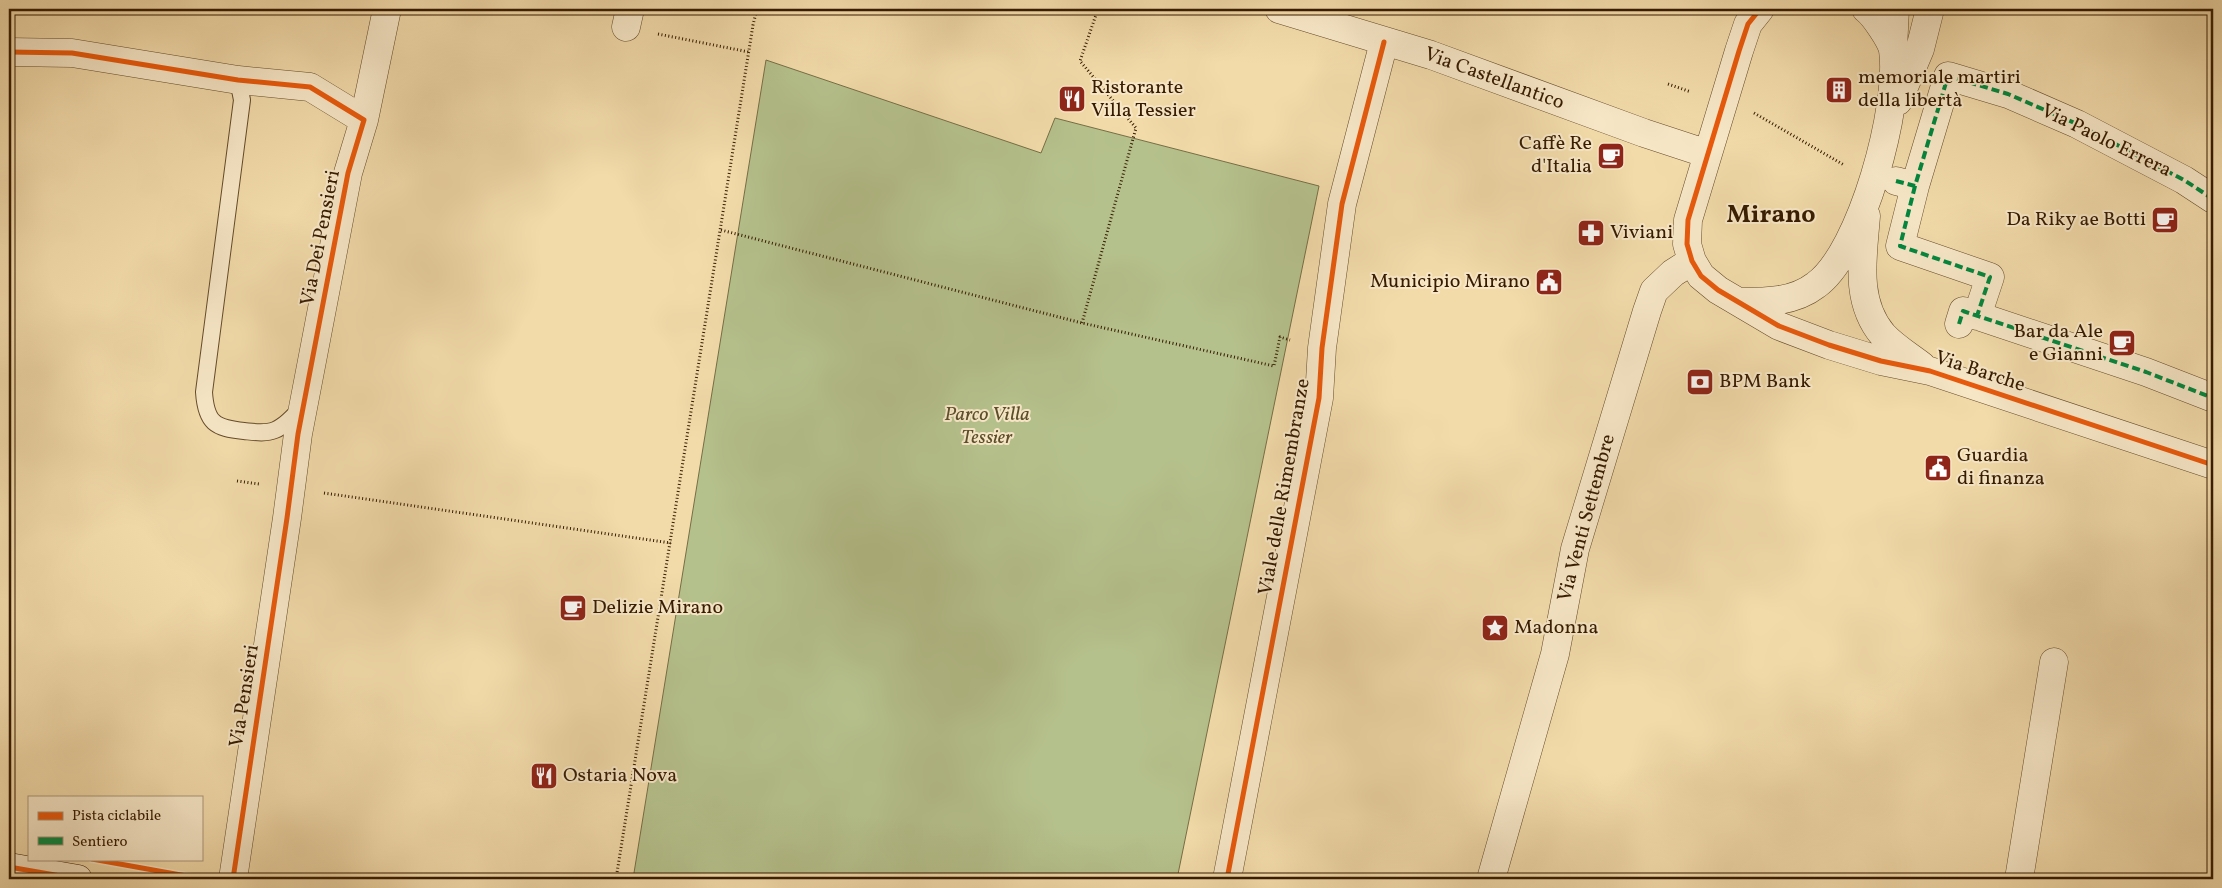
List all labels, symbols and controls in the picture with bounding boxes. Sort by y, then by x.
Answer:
street label: Via Castellantico [1420,41,1568,117]
place label: memoriale martiri della libertà [1858,64,2021,115]
place label: Ristorante Villa Tessier [1091,74,1196,125]
building icon: memoriale martiri della libertà [1824,75,1854,105]
restaurant icon: Ristorante Villa Tessier [1057,84,1087,114]
street label: Via Paolo Errera [2036,97,2176,185]
place label: Caffè Re d'Italia [1519,130,1592,181]
cafe icon: Caffè Re d'Italia [1596,141,1626,171]
street label: Via Dei Pensieri [294,168,348,308]
district label: Mirano [1727,198,1815,233]
cafe icon: Da Riky ae Botti [2150,205,2180,235]
place label: Da Riky ae Botti [2006,206,2146,234]
pharmacy icon: Viviani [1576,218,1606,248]
place label: Viviani [1610,219,1673,247]
public building icon: Municipio Mirano [1534,267,1564,297]
place label: Municipio Mirano [1370,268,1530,296]
place label: Bar da Ale e Gianni [2013,318,2103,369]
cafe icon: Bar da Ale e Gianni [2107,328,2137,358]
street label: Via Barche [1931,344,2029,400]
bank icon: BPM Bank [1685,367,1715,397]
place label: BPM Bank [1719,368,1811,396]
street label: Viale delle Rimembranze [1252,376,1318,598]
park label: Parco Villa Tessier [944,401,1030,452]
street label: Via Venti Settembre [1551,431,1623,605]
place label: Guardia di finanza [1957,442,2045,493]
public building icon: Guardia di finanza [1923,453,1953,483]
cafe icon: Delizie Mirano [558,593,588,623]
place label: Delizie Mirano [592,594,723,622]
place icon: Madonna [1480,613,1510,643]
place label: Madonna [1514,614,1598,642]
street label: Via Pensieri [223,643,267,749]
restaurant icon: Ostaria Nova [529,761,559,791]
place label: Ostaria Nova [563,762,677,790]
legend [28,796,202,860]
text: Pista ciclabile [72,806,161,827]
text: Sentiero [72,832,128,853]

